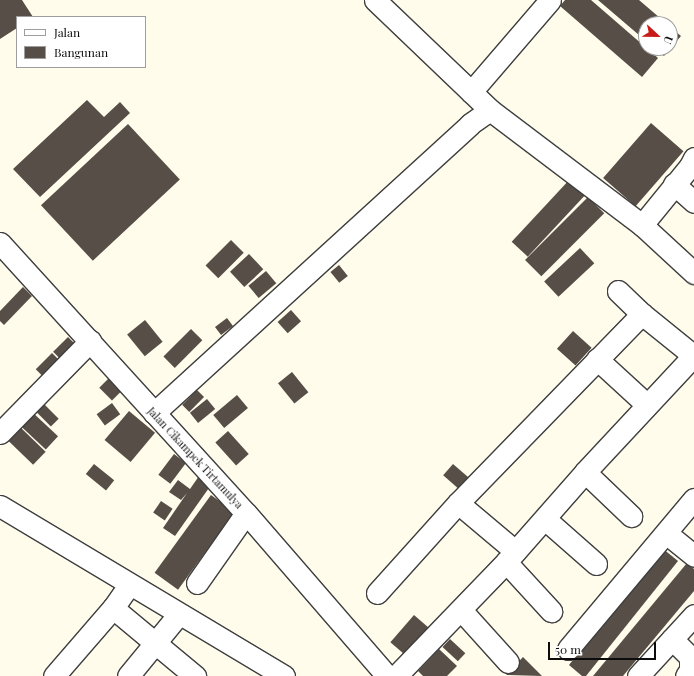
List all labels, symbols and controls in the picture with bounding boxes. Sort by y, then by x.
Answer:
legend [16,16,146,68]
north arrow [638,16,678,56]
text: Jalan [54,24,80,40]
text: U [660,34,677,47]
text: Bangunan [54,44,108,60]
street label: Jalan Cikampek Tirtamulya [144,404,246,512]
scale bar [550,634,658,660]
text: 50 m [555,641,581,657]

